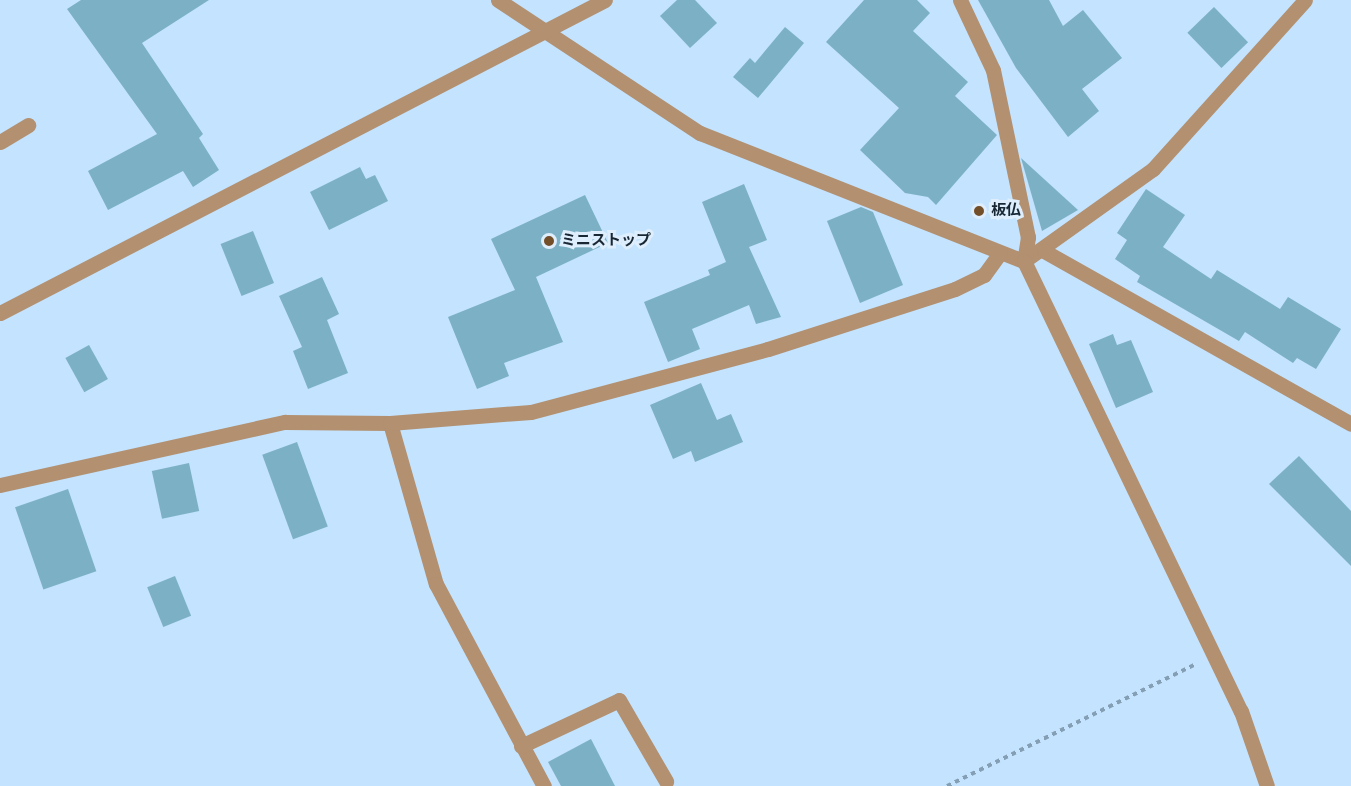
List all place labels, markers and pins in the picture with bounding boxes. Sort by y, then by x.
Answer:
place label: 板仏 [991,202,1021,220]
marker: 板仏 [972,204,986,218]
place label: ミニストップ [561,232,651,250]
marker: ミニストップ [542,234,556,248]

